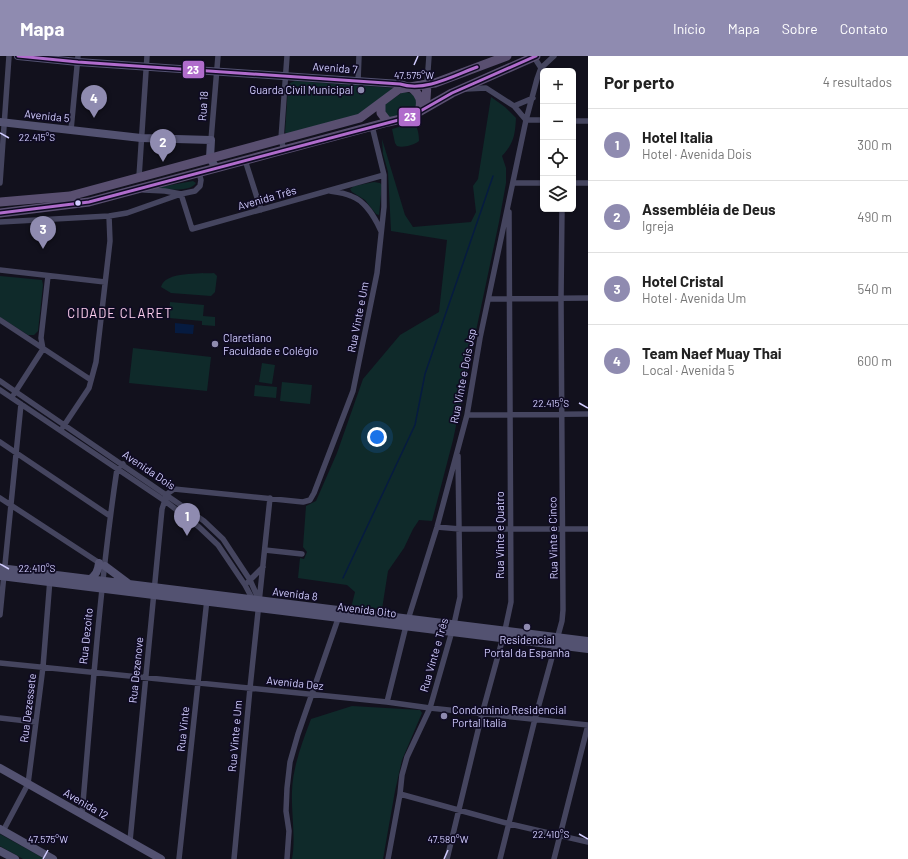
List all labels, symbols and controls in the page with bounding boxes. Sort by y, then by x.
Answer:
text: Mapa [20,17,64,40]
text: Início [673,20,706,37]
text: Mapa [728,20,760,37]
text: Sobre [782,20,818,37]
text: Contato [840,20,888,37]
street label: Avenida 7 [312,59,358,76]
line badge: 23 [182,60,205,79]
text: 23 [187,63,199,76]
map controls [540,68,576,212]
button: + [540,68,576,104]
text: 47.575°W [394,69,434,81]
text: Por perto [604,72,674,92]
text: 4 resultados [823,74,892,90]
place label: Guarda Civil Municipal [249,83,353,96]
pin: 4 [81,85,107,118]
marker: Guarda Civil Municipal [356,85,366,95]
street label: Rua 18 [195,90,210,121]
button: − [540,104,576,140]
street label: Avenida 5 [24,107,71,124]
line badge: 23 [398,107,421,127]
text: 23 [404,110,416,123]
text: Hotel Italia [642,128,713,146]
pin: 2 [150,129,176,162]
text: 22.415°S [19,131,55,143]
text: 1 [615,137,619,153]
text: 300 m [857,137,892,153]
button: locate [540,140,576,176]
text: Hotel · Avenida Dois [642,146,752,162]
button: layers [540,176,576,212]
street label: Avenida Três [236,183,298,212]
unlabelled marker [73,198,83,208]
text: Assembléia de Deus [642,200,776,218]
text: 2 [613,209,621,225]
text: 490 m [857,209,892,225]
pin: 3 [30,216,56,249]
text: Igreja [642,218,674,234]
text: Hotel Cristal [642,272,724,290]
street label: Rua Vinte e Um [344,280,371,353]
text: 3 [613,281,621,297]
text: 540 m [857,281,892,297]
text: Hotel · Avenida Um [642,290,746,306]
district label: CIDADE CLARET [67,305,173,321]
street label: Rua Vinte e Dois Jsp [447,327,478,424]
place label: Claretiano Faculdade e Colégio [223,331,318,357]
marker: Claretiano Faculdade e Colégio [210,339,220,349]
text: Team Naef Muay Thai [642,344,782,362]
text: 4 [613,353,621,369]
text: 600 m [857,353,892,369]
text: Local · Avenida 5 [642,362,735,378]
text: 22.415°S [533,397,569,409]
your location [367,427,387,447]
street label: Avenida Dois [120,447,178,492]
street label: Rua Vinte e Quatro [493,491,506,579]
street label: Rua Vinte e Cinco [545,497,560,579]
pin: 1 [174,503,200,536]
text: 22.410°S [19,562,56,574]
street label: Avenida 8 [272,584,319,603]
street label: Avenida Oito [337,599,397,620]
street label: Rua Dezoito [76,607,95,665]
street label: Rua Vinte e Três [417,616,450,693]
marker: Residencial Portal da Espanha [522,622,532,632]
place label: Residencial Portal da Espanha [484,633,570,659]
street label: Rua Dezenove [126,636,145,704]
street label: Rua Dezessete [17,672,38,743]
street label: Avenida Dez [266,673,324,692]
street label: Rua Vinte e Um [225,700,244,772]
place label: Condominio Residencial Portal Italia [452,703,566,729]
street label: Rua Vinte [174,706,191,752]
marker: Condominio Residencial Portal Italia [439,711,449,721]
street label: Avenida 12 [62,786,111,822]
text: 22.410°S [533,828,570,840]
text: 47.575°W [28,833,68,845]
text: 47.580°W [428,833,469,845]

